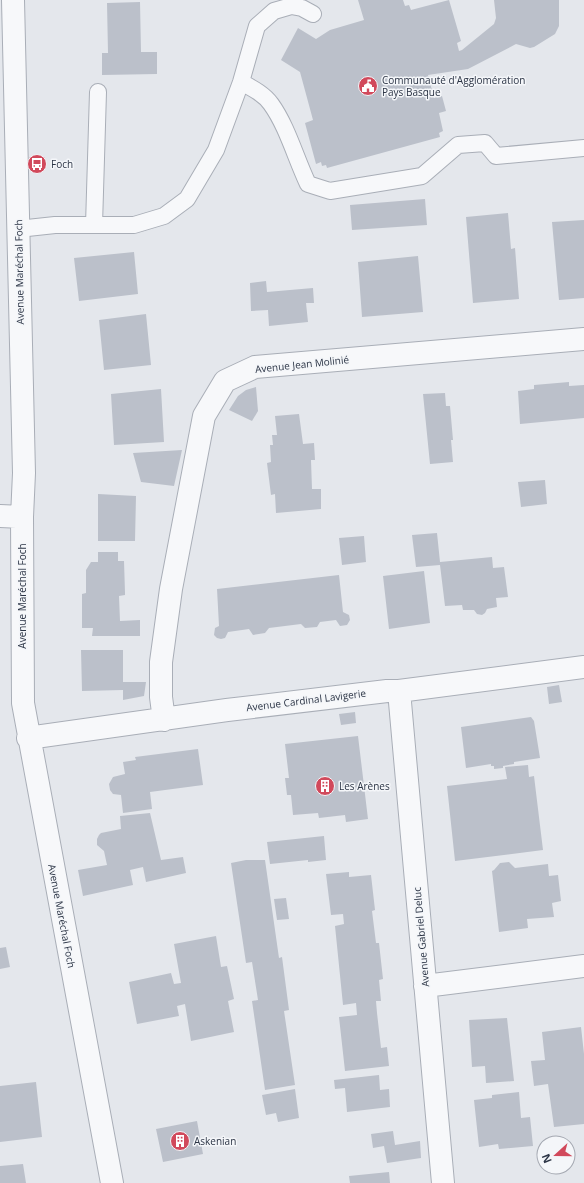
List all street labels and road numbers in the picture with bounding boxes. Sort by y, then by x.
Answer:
street label: Avenue Maréchal Foch [11,219,27,325]
street label: Avenue Jean Molinié [254,352,350,376]
street label: Avenue Maréchal Foch [15,543,29,649]
street label: Avenue Cardinal Lavigerie [245,686,367,714]
street label: Avenue Maréchal Foch [45,863,79,969]
street label: Avenue Gabriel Deluc [410,886,432,987]

